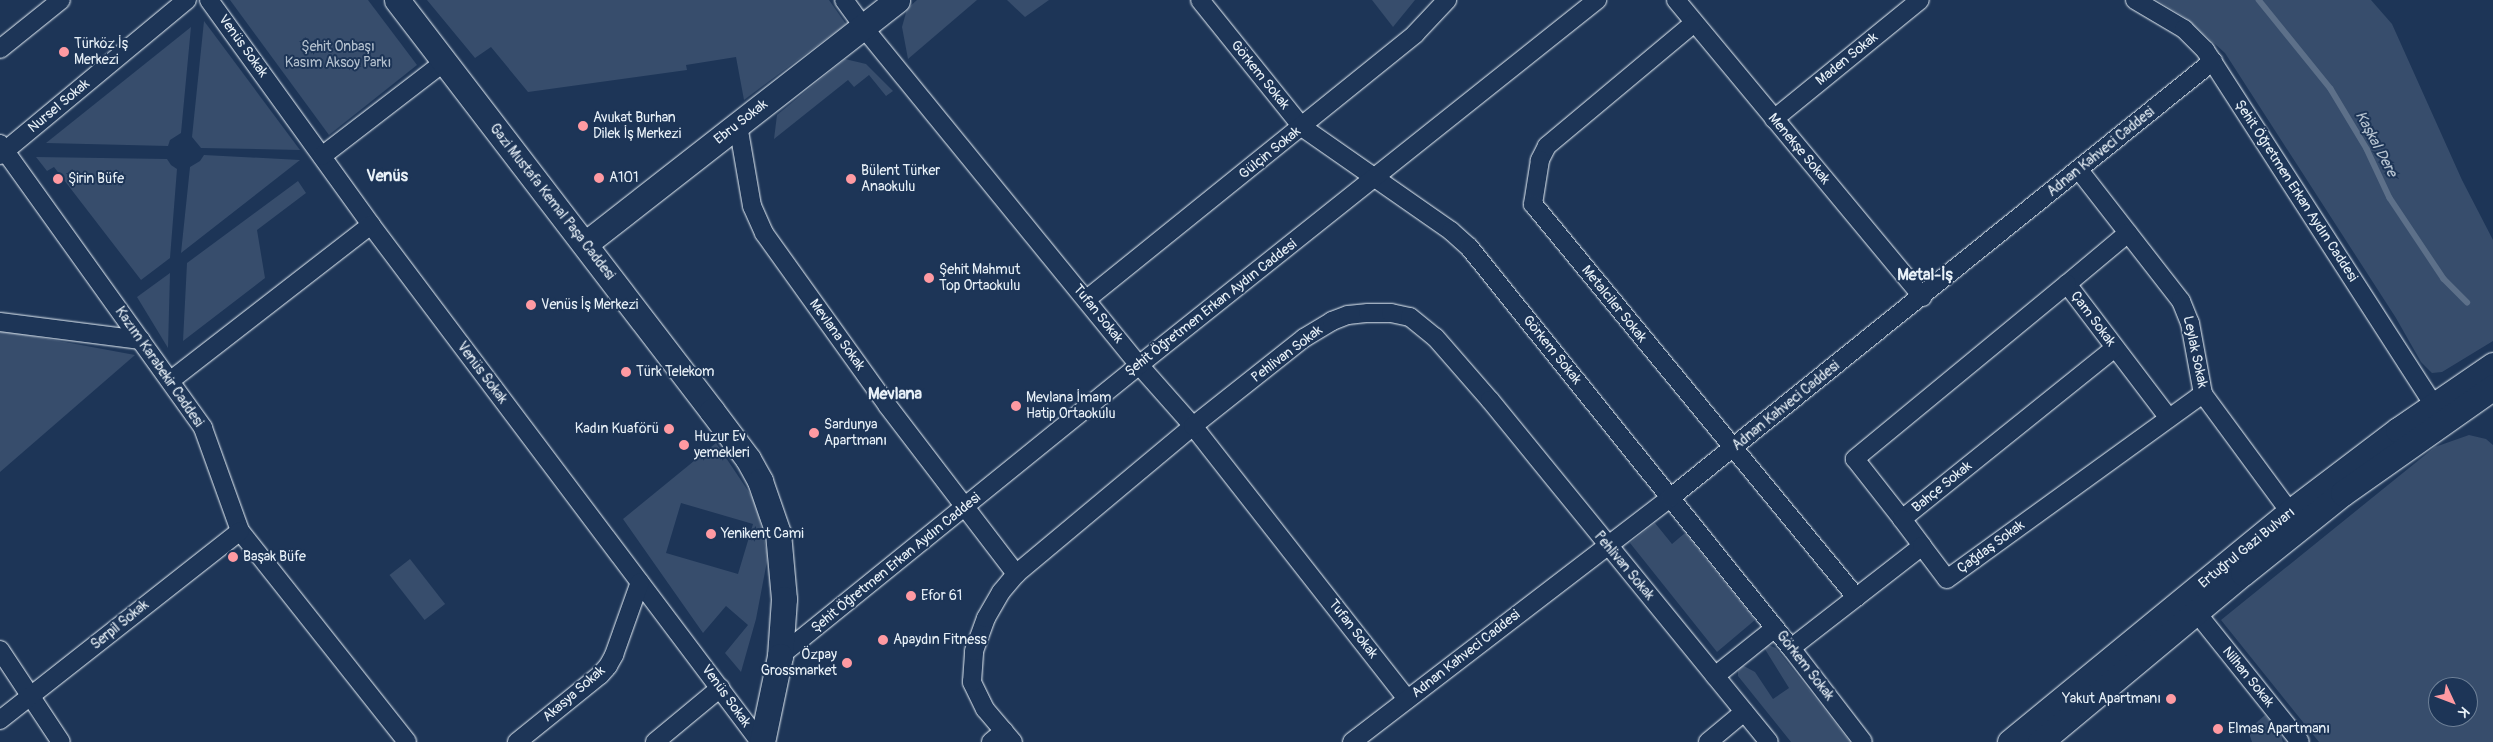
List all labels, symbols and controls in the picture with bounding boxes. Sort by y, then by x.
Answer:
street label: Venüs Sokak [215,11,271,81]
street label: Maden Sokak [1813,29,1881,89]
place label: Türköz İş Merkezi [74,36,128,68]
street label: Görkem Sokak [1227,37,1293,113]
park label: Şehit Onbaşı Kasım Aksoy Parkı [285,39,391,72]
marker: Türköz İş Merkezi [58,46,70,58]
street label: Nursel Sokak [25,75,93,137]
street label: Ebru Sokak [711,96,771,148]
street label: Şehit Öğretmen Erkan Aydın Caddesi [2231,97,2361,285]
street label: Adnan Kahveci Caddesi [2044,104,2158,200]
water label: Kaşkal Dere [2351,108,2401,180]
place label: Avukat Burhan Dilek İş Merkezi [593,110,681,142]
street label: Menekşe Sokak [1764,110,1834,188]
marker: Avukat Burhan Dilek İş Merkezi [577,120,589,132]
street label: Gazi Mustafa Kemal Paşa Caddesi [486,121,618,283]
street label: Gülçin Sokak [1236,123,1304,183]
place label: Bülent Türker Anaokulu [861,163,940,196]
district label: Venüs [366,166,408,186]
place label: A101 [609,170,639,186]
place label: Şirin Büfe [68,171,124,187]
marker: A101 [593,172,605,184]
marker: Şirin Büfe [52,173,64,185]
marker: Bülent Türker Anaokulu [845,173,857,185]
street label: Şehit Öğretmen Erkan Aydın Caddesi [1122,236,1300,380]
place label: Şehit Mahmut Top Ortaokulu [939,262,1020,294]
street label: Metalciler Sokak [1578,262,1650,346]
district label: Metal-İş [1897,265,1953,285]
marker: Şehit Mahmut Top Ortaokulu [923,272,935,284]
street label: Tufan Sokak [1069,281,1127,347]
street label: Çam Sokak [2067,288,2119,350]
street label: Mevlana Sokak [806,296,868,374]
place label: Venüs İş Merkezi [541,297,638,313]
marker: Venüs İş Merkezi [525,299,537,311]
street label: Kazım Karabekir Caddesi [111,304,207,430]
street label: Görkem Sokak [1519,312,1585,388]
street label: Leylak Sokak [2179,314,2211,390]
street label: Pehlivan Sokak [1248,322,1326,386]
street label: Venüs Sokak [453,339,511,407]
street label: Adnan Kahveci Caddesi [1729,358,1843,454]
place label: Türk Telekom [636,364,714,380]
marker: Türk Telekom [620,366,632,378]
district label: Mevlana [868,384,922,404]
place label: Mevlana İmam Hatip Ortaokulu [1026,390,1116,422]
marker: Mevlana İmam Hatip Ortaokulu [1010,400,1022,412]
place label: Sardunya Apartmanı [824,417,887,450]
place label: Kadın Kuaförü [575,421,659,437]
marker: Kadın Kuaförü [663,423,675,435]
marker: Sardunya Apartmanı [808,427,820,439]
place label: Huzur Ev yemekleri [694,429,750,462]
marker: Huzur Ev yemekleri [678,439,690,451]
street label: Bahçe Sokak [1909,458,1975,516]
street label: Şehit Öğretmen Erkan Aydın Caddesi [808,489,984,637]
street label: Ertuğrul Gazi Bulvarı [2195,504,2299,592]
street label: Çağdaş Sokak [1954,517,2028,577]
place label: Yenikent Cami [721,526,804,542]
marker: Yenikent Cami [705,528,717,540]
street label: Pehlivan Sokak [1590,528,1658,604]
place label: Başak Büfe [243,549,306,565]
marker: Başak Büfe [227,551,239,563]
place label: Efor 61 [921,588,962,604]
marker: Efor 61 [905,590,917,602]
street label: Tufan Sokak [1325,596,1381,662]
street label: Serpil Sokak [88,597,152,653]
street label: Adnan Kahveci Caddesi [1408,606,1524,702]
street label: Görkem Sokak [1773,628,1837,704]
place label: Apaydın Fitness [893,632,987,648]
marker: Apaydın Fitness [877,634,889,646]
street label: Nilhan Sokak [2219,643,2277,711]
place label: Özpay Grossmarket [761,647,837,680]
marker: Özpay Grossmarket [841,657,853,669]
street label: Venüs Sokak [698,661,754,731]
street label: Akasya Sokak [539,662,609,726]
north arrow [2428,677,2478,727]
place label: Yakut Apartmanı [2062,691,2161,707]
marker: Yakut Apartmanı [2165,693,2177,705]
text: K [2455,703,2473,721]
place label: Elmas Apartmanı [2228,721,2330,737]
marker: Elmas Apartmanı [2212,723,2224,735]

